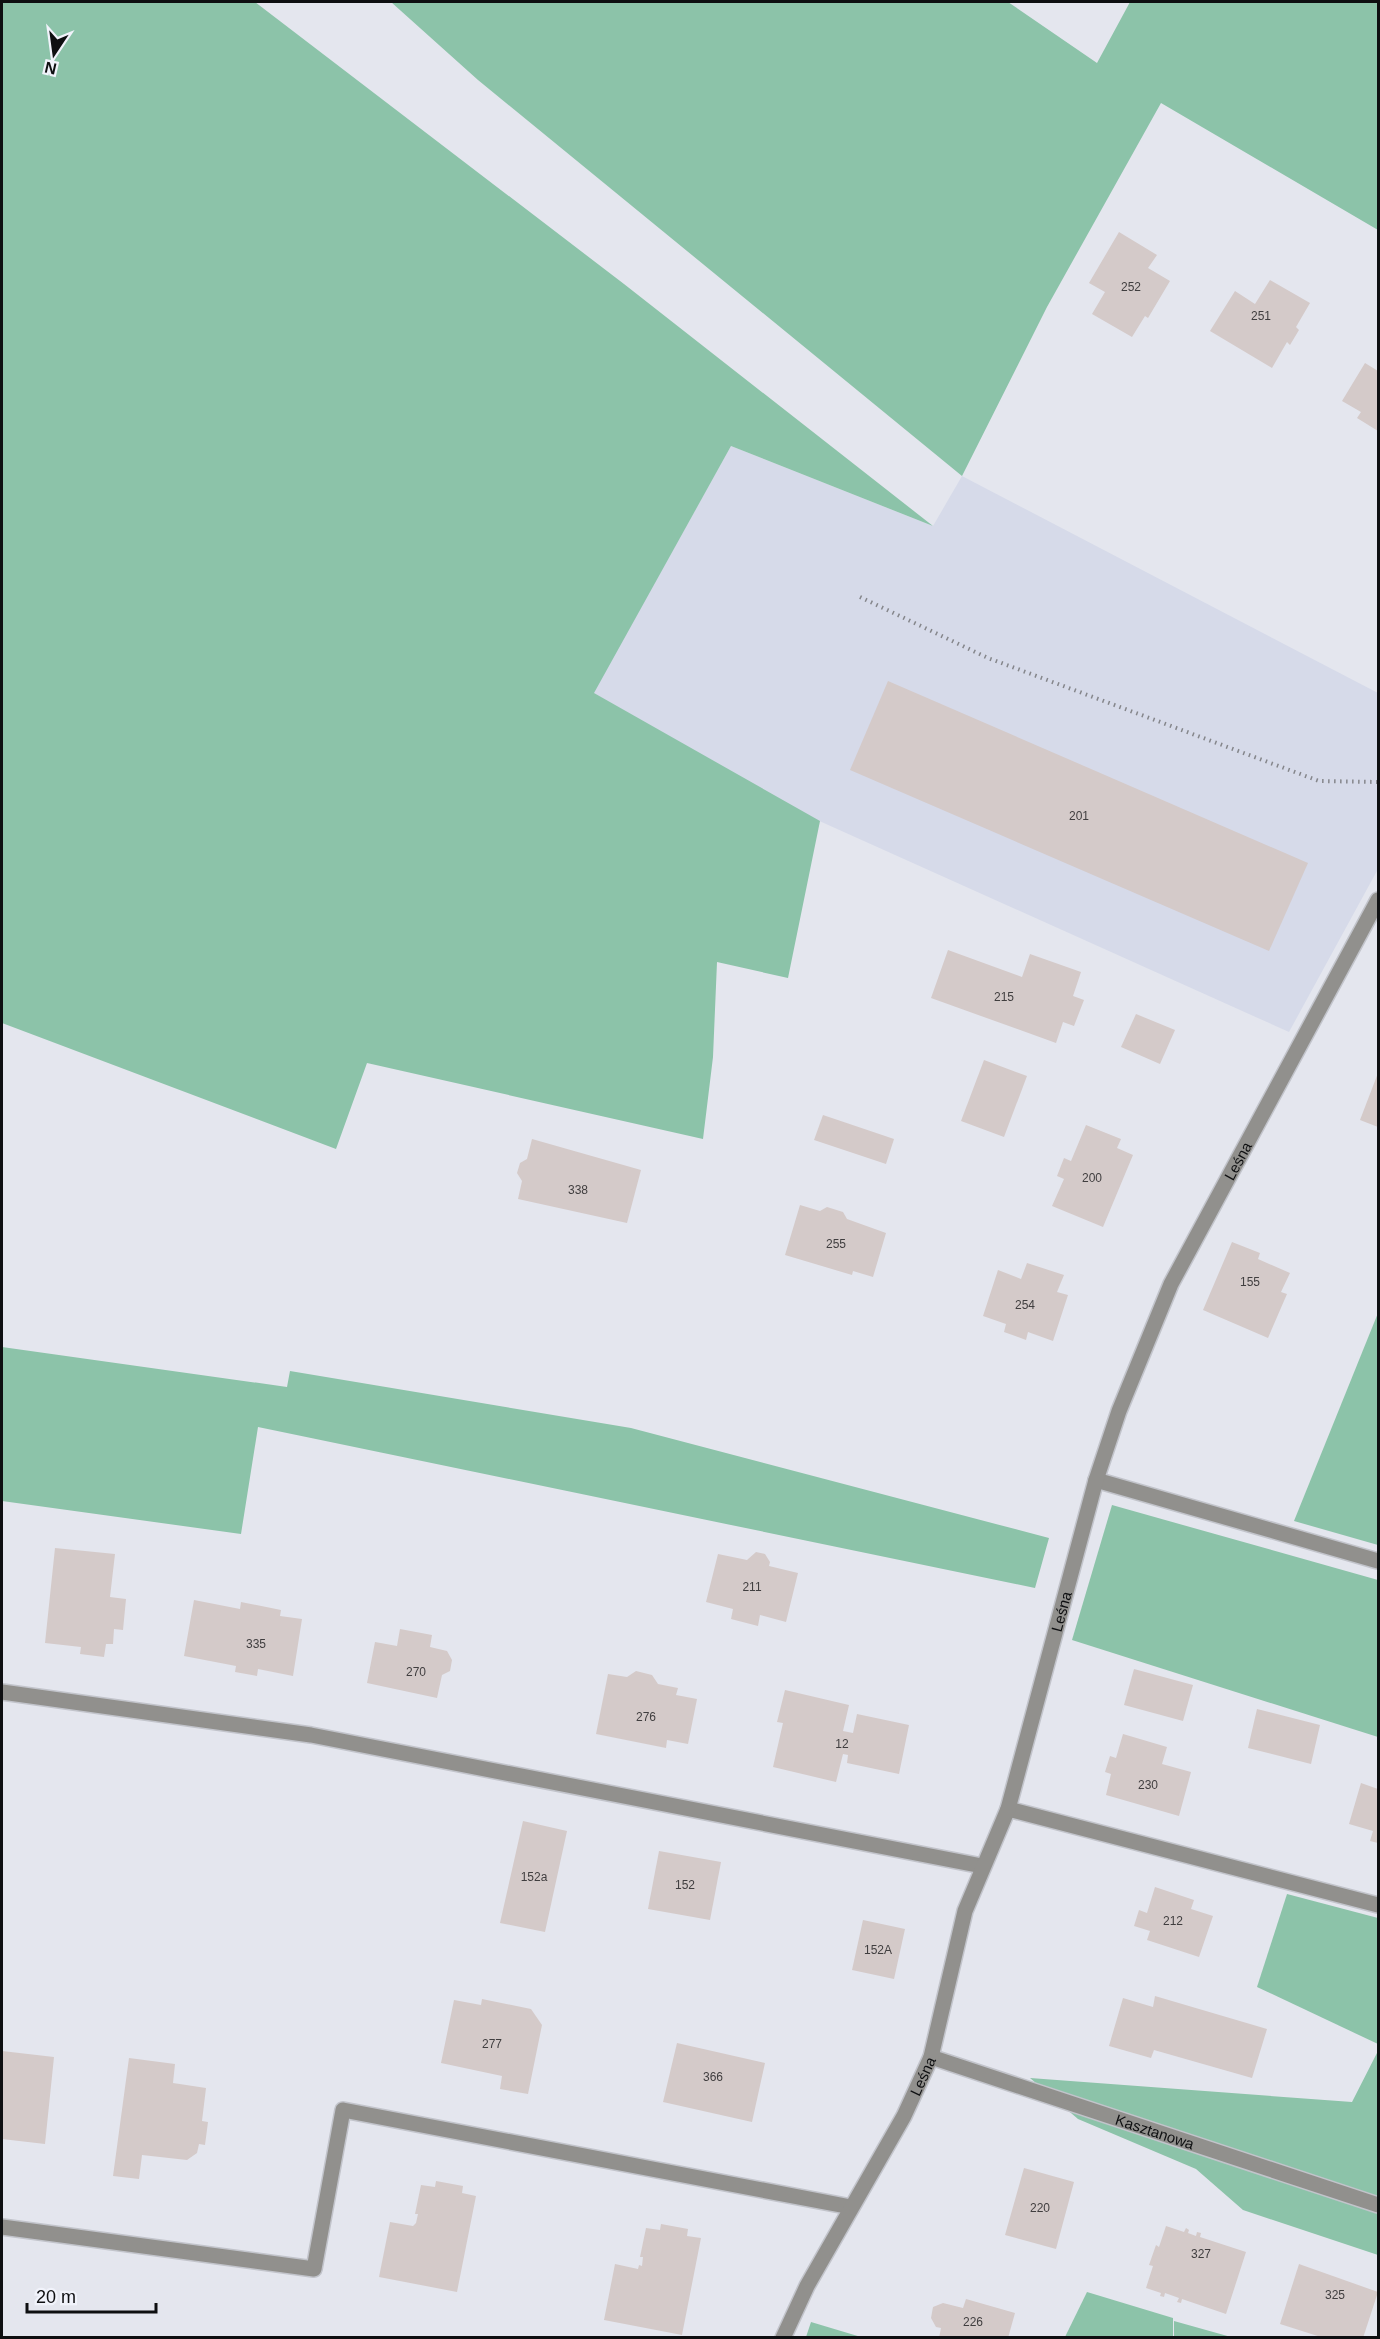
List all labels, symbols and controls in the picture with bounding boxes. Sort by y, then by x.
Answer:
north arrow [24,24,84,84]
text: N [43,59,58,78]
house number: 252 [1121,280,1141,294]
house number: 251 [1251,309,1271,323]
house number: 201 [1069,809,1089,823]
house number: 215 [994,990,1014,1004]
street label: Leśna [1220,1138,1255,1183]
house number: 200 [1082,1171,1102,1185]
house number: 338 [568,1183,588,1197]
house number: 255 [826,1237,846,1251]
house number: 155 [1240,1275,1260,1289]
house number: 254 [1015,1298,1035,1312]
house number: 211 [742,1580,762,1594]
street label: Leśna [1047,1589,1075,1633]
house number: 335 [246,1637,266,1651]
house number: 270 [406,1665,426,1679]
house number: 276 [636,1710,656,1724]
house number: 12 [835,1737,849,1751]
house number: 230 [1138,1778,1158,1792]
house number: 152a [521,1870,548,1884]
house number: 152 [675,1878,695,1892]
house number: 212 [1163,1914,1183,1928]
house number: 152A [864,1943,892,1957]
house number: 277 [482,2037,502,2051]
street label: Leśna [906,2053,939,2098]
house number: 366 [703,2070,723,2084]
street label: Kasztanowa [1114,2110,1197,2152]
house number: 220 [1030,2201,1050,2215]
house number: 327 [1191,2247,1211,2261]
scale bar [27,2276,156,2314]
text: 20 m [36,2287,76,2307]
house number: 325 [1325,2288,1345,2302]
house number: 226 [963,2315,983,2329]

